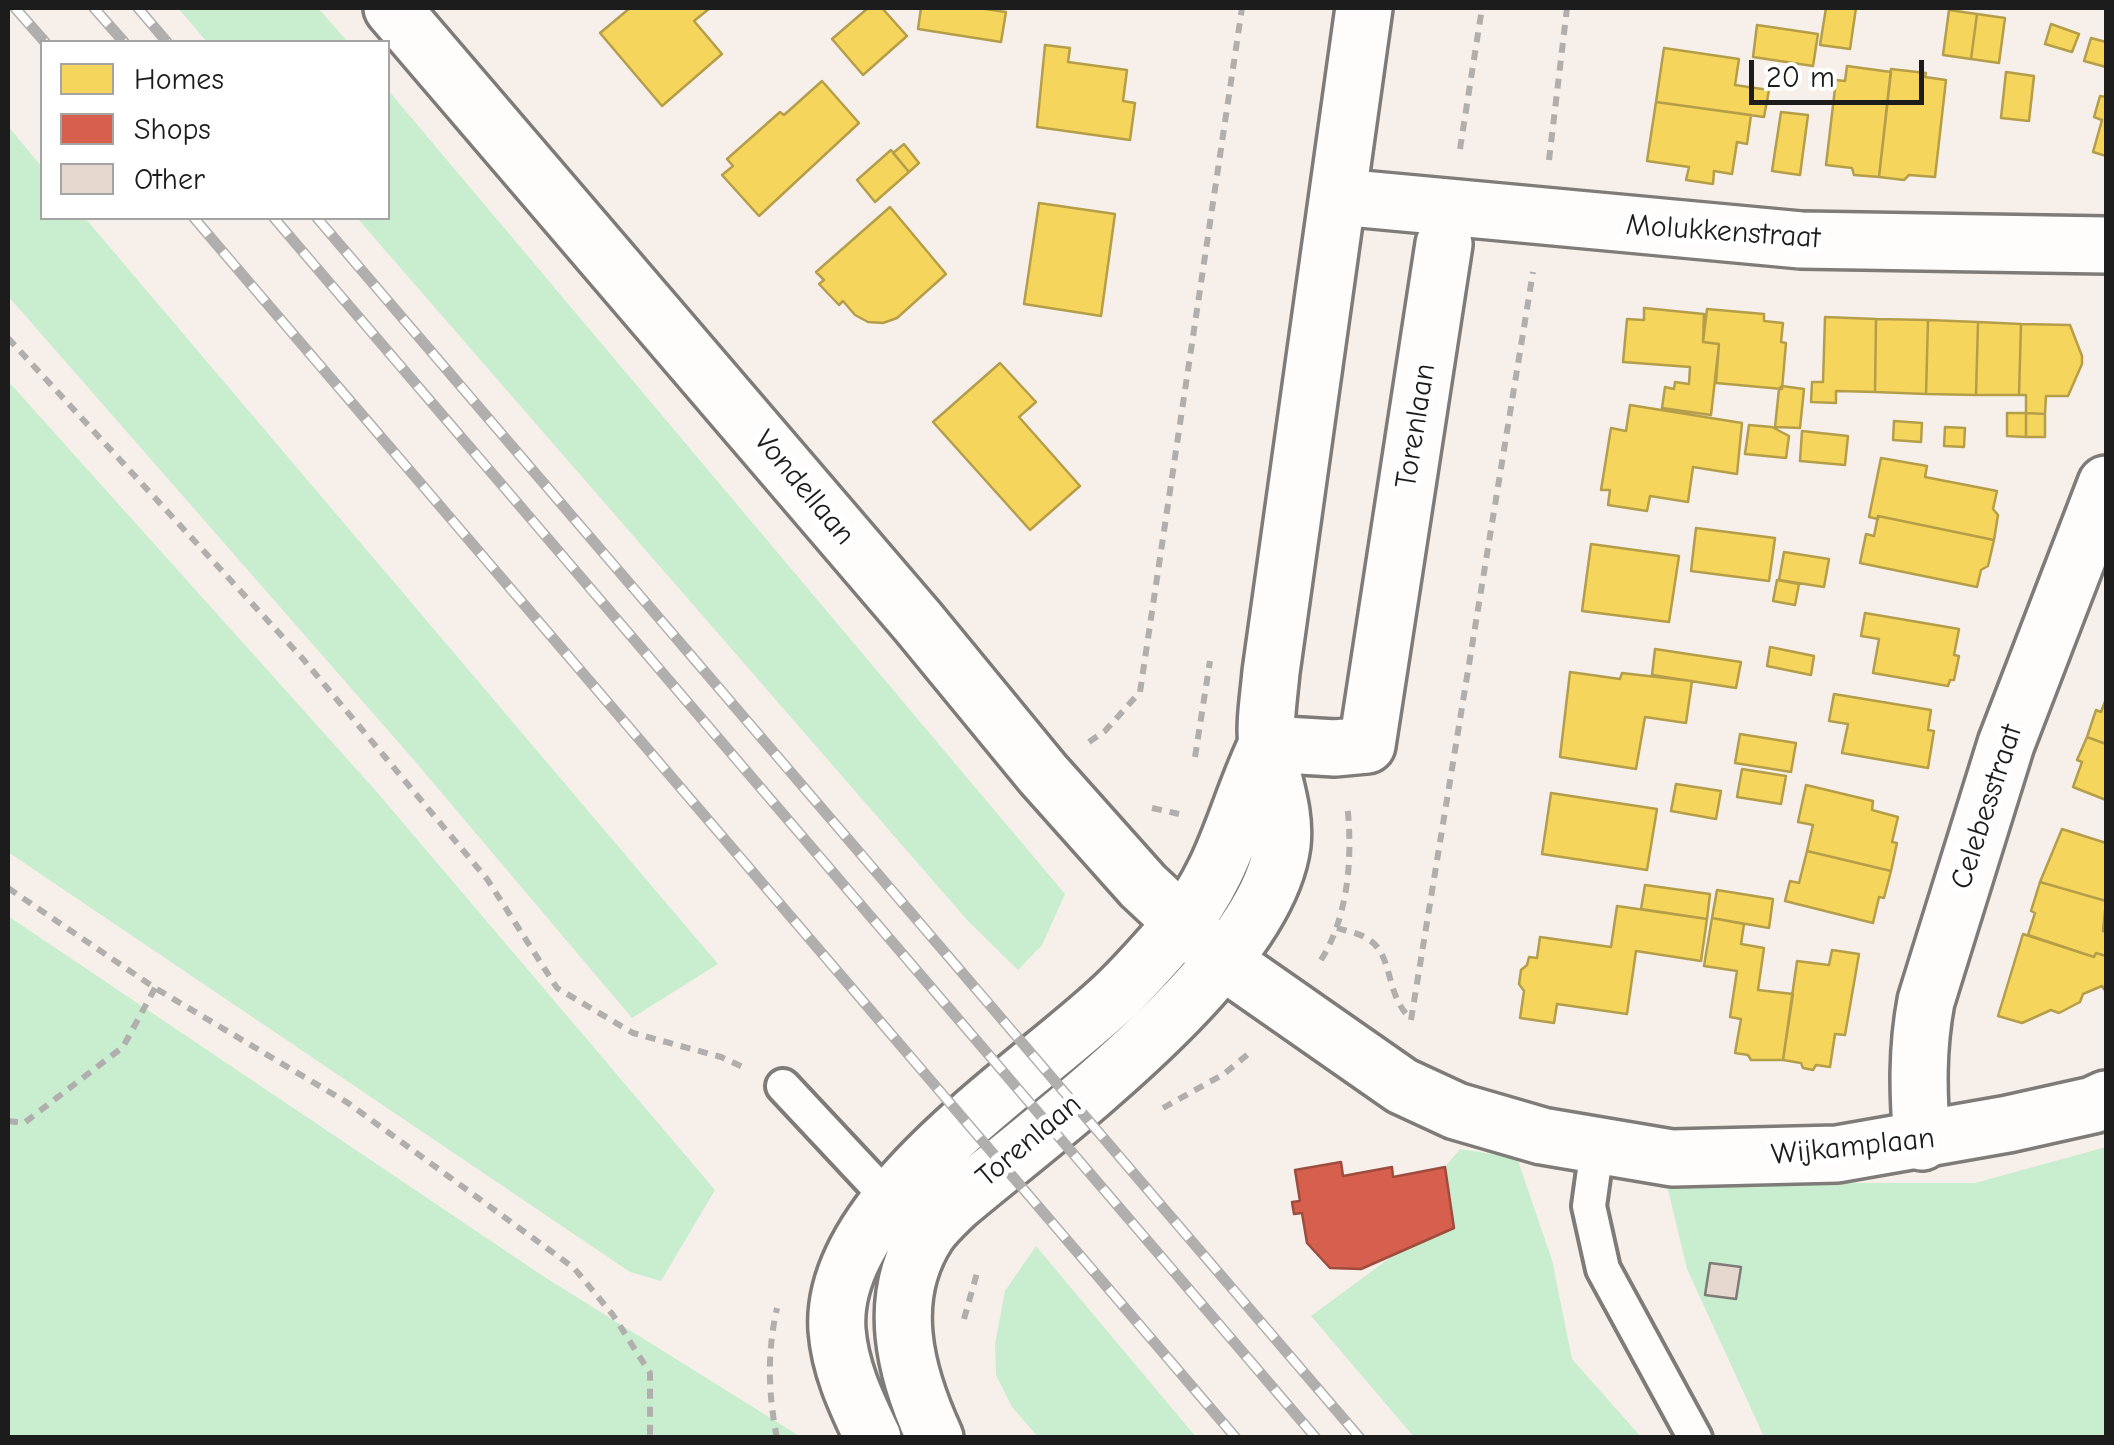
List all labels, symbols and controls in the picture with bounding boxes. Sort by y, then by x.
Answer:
legend [40,40,390,220]
scale bar [1754,40,1929,102]
text: 20 m [1766,60,1835,95]
text: Homes [134,62,224,97]
text: Shops [134,112,211,147]
text: Other [134,162,205,197]
street label: Molukkenstraat [1625,207,1821,257]
street label: Torenlaan [1388,361,1444,491]
street label: Vondellaan [746,423,862,553]
street label: Celebesstraat [1944,720,2030,894]
street label: Torenlaan [969,1087,1089,1195]
street label: Wijkamplaan [1770,1121,1936,1173]

